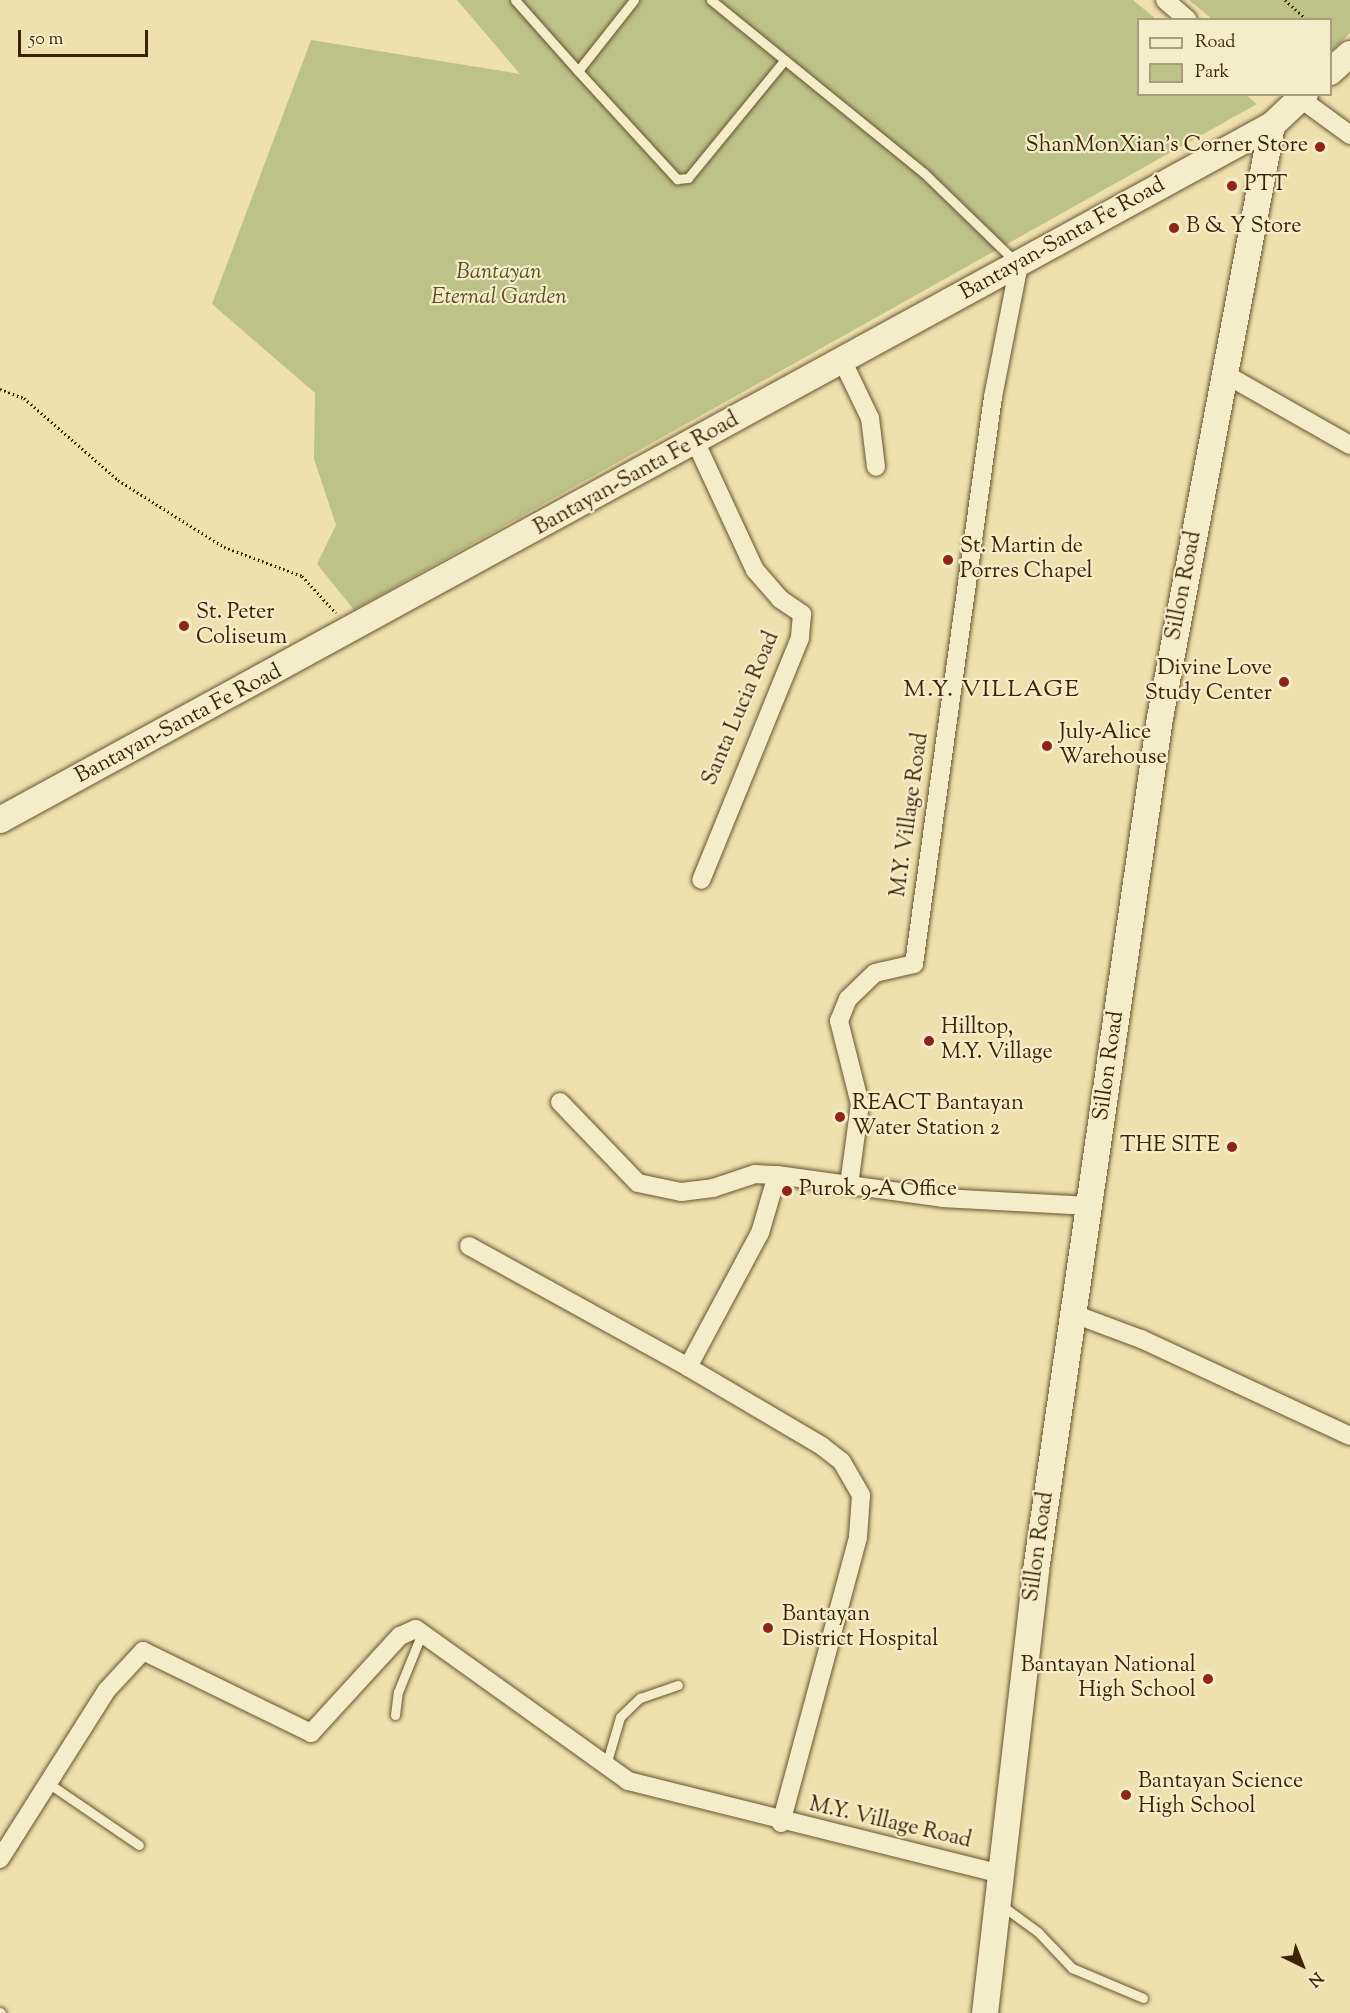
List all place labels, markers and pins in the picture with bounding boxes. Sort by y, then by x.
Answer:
place label: ShanMonXian’s Corner Store [1026,134,1308,160]
marker: ShanMonXian’s Corner Store [1313,140,1327,154]
place label: PTT [1244,173,1287,199]
marker: PTT [1225,179,1239,193]
place label: B & Y Store [1186,215,1302,241]
marker: B & Y Store [1167,221,1181,235]
place label: St. Martin de Porres Chapel [960,534,1093,586]
marker: St. Martin de Porres Chapel [941,553,955,567]
place label: St. Peter Coliseum [196,600,287,652]
marker: St. Peter Coliseum [177,619,191,633]
place label: Divine Love Study Center [1145,656,1272,708]
marker: Divine Love Study Center [1277,675,1291,689]
place label: July-Alice Warehouse [1059,720,1167,772]
marker: July-Alice Warehouse [1040,739,1054,753]
place label: Hilltop, M.Y. Village [941,1015,1053,1066]
marker: Hilltop, M.Y. Village [922,1034,936,1048]
place label: REACT Bantayan Water Station 2 [852,1091,1024,1142]
marker: REACT Bantayan Water Station 2 [833,1110,847,1124]
place label: THE SITE [1120,1134,1220,1160]
marker: THE SITE [1225,1140,1239,1154]
place label: Purok 9-A Office [799,1178,957,1204]
marker: Purok 9-A Office [780,1184,794,1198]
place label: Bantayan District Hospital [782,1602,939,1654]
marker: Bantayan District Hospital [759,1619,777,1637]
place label: Bantayan National High School [1021,1653,1196,1705]
marker: Bantayan National High School [1201,1672,1215,1686]
place label: Bantayan Science High School [1138,1769,1303,1820]
marker: Bantayan Science High School [1119,1788,1133,1802]

